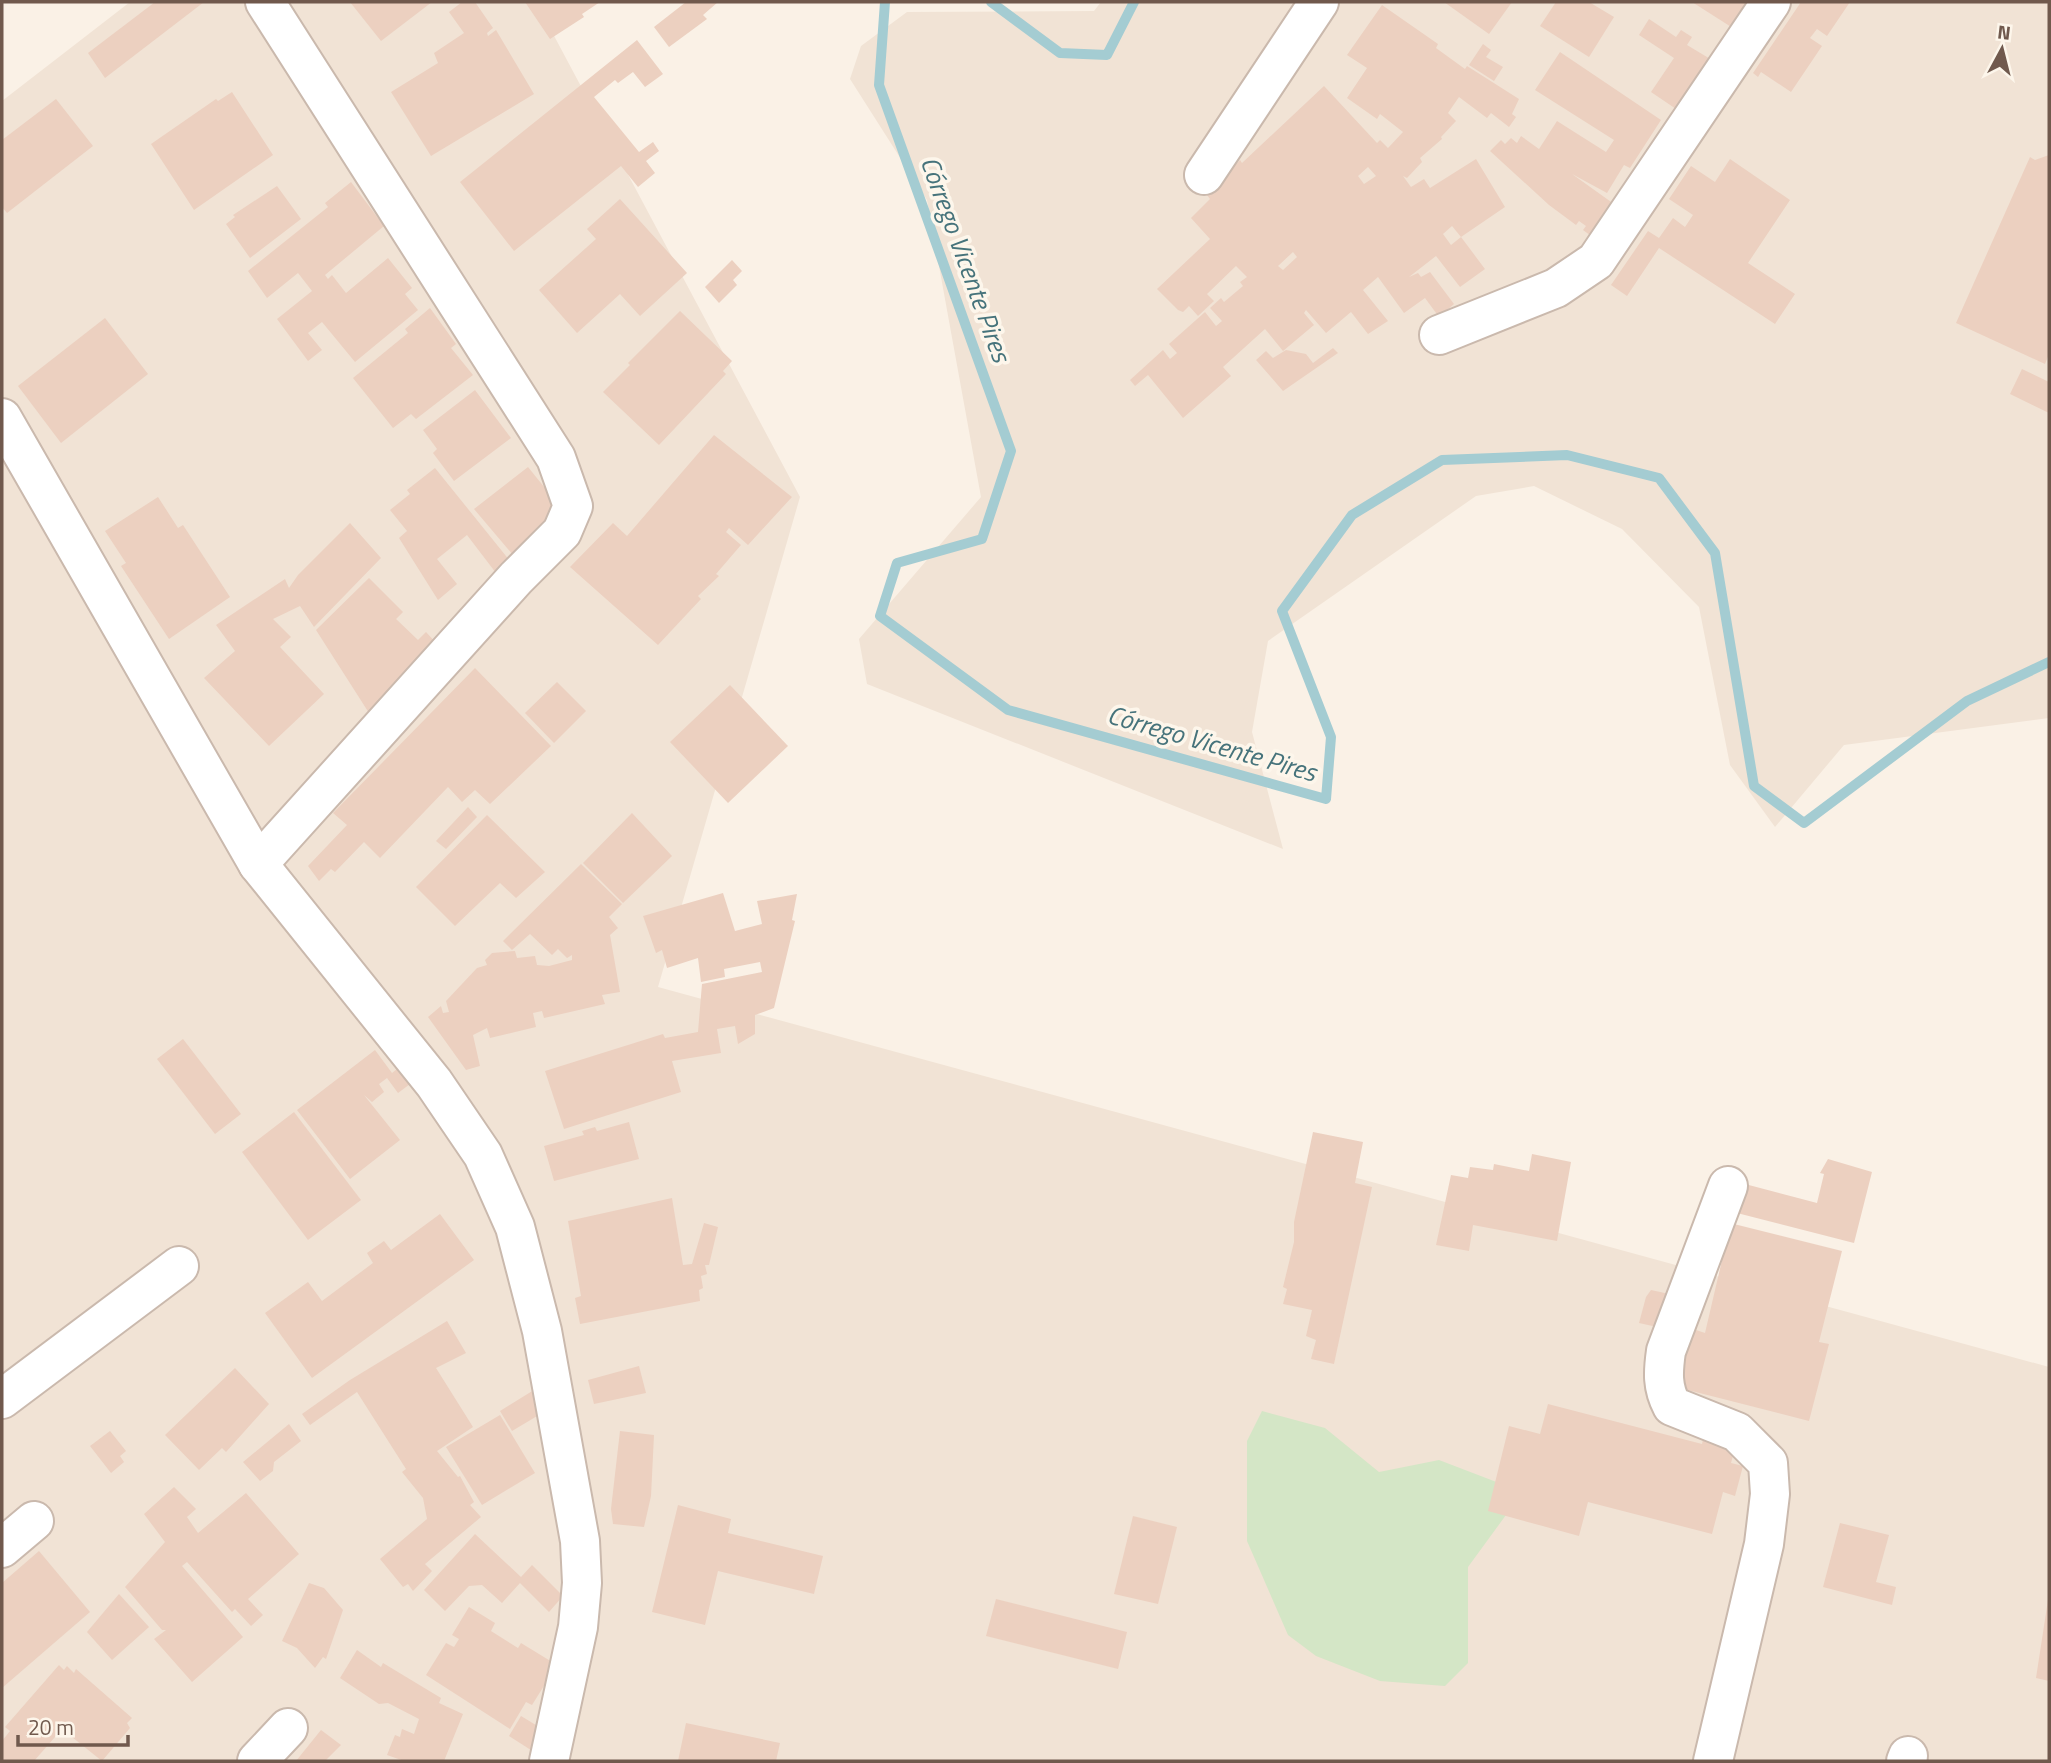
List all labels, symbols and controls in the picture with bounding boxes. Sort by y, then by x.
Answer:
north arrow [1967,14,2037,84]
text: N [1996,16,2012,47]
water label: Córrego Vicente Pires [911,151,1022,369]
water label: Córrego Vicente Pires [1103,695,1323,792]
scale bar [18,1704,128,1748]
text: 20 m [28,1711,74,1743]

